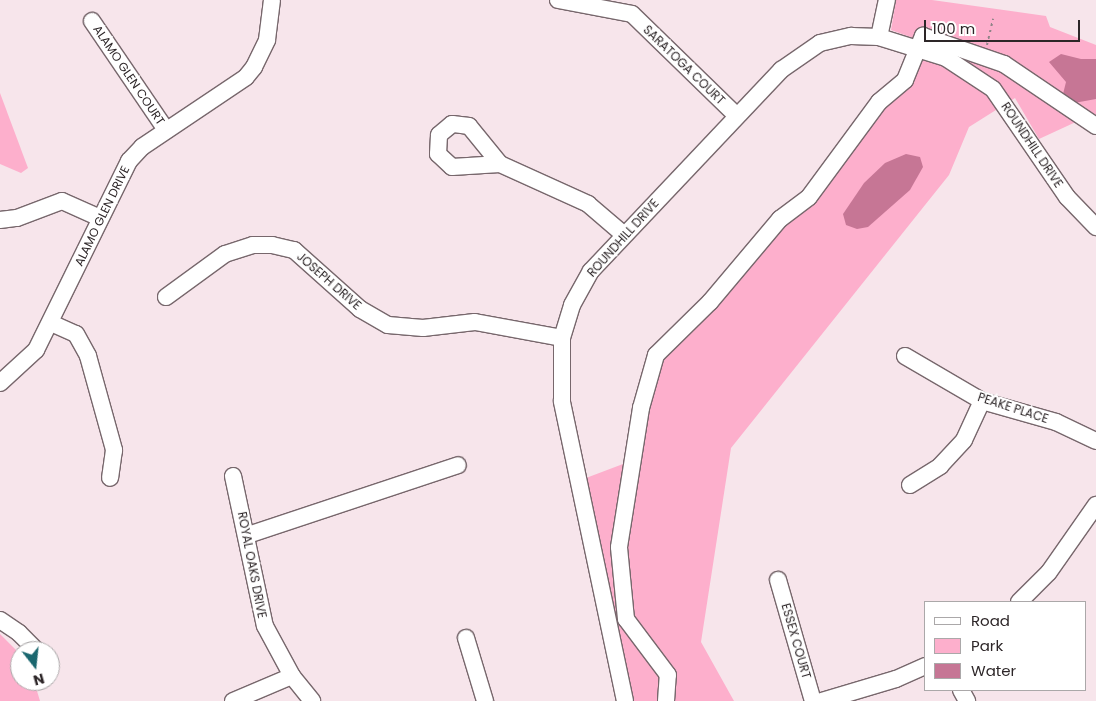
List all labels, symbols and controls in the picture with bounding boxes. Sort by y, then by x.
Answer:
scale bar [926,10,1082,42]
text: 100 m [932,18,975,39]
street label: ALAMO GLEN COURT [90,22,168,128]
street label: SARATOGA COURT [640,22,728,108]
street label: ROUNDHILL DRIVE [998,100,1066,190]
street label: ALAMO GLEN DRIVE [71,164,133,268]
street label: ROUNDHILL DRIVE [584,196,662,280]
street label: JOSEPH DRIVE [294,249,364,313]
street label: PEAKE PLACE [976,390,1050,426]
street label: ROYAL OAKS DRIVE [235,511,269,619]
legend [924,601,1086,691]
street label: ESSEX COURT [778,602,814,680]
text: Road [971,610,1010,631]
text: Park [971,635,1003,656]
north arrow [10,641,60,691]
text: Water [971,660,1016,681]
text: N [31,668,47,691]

